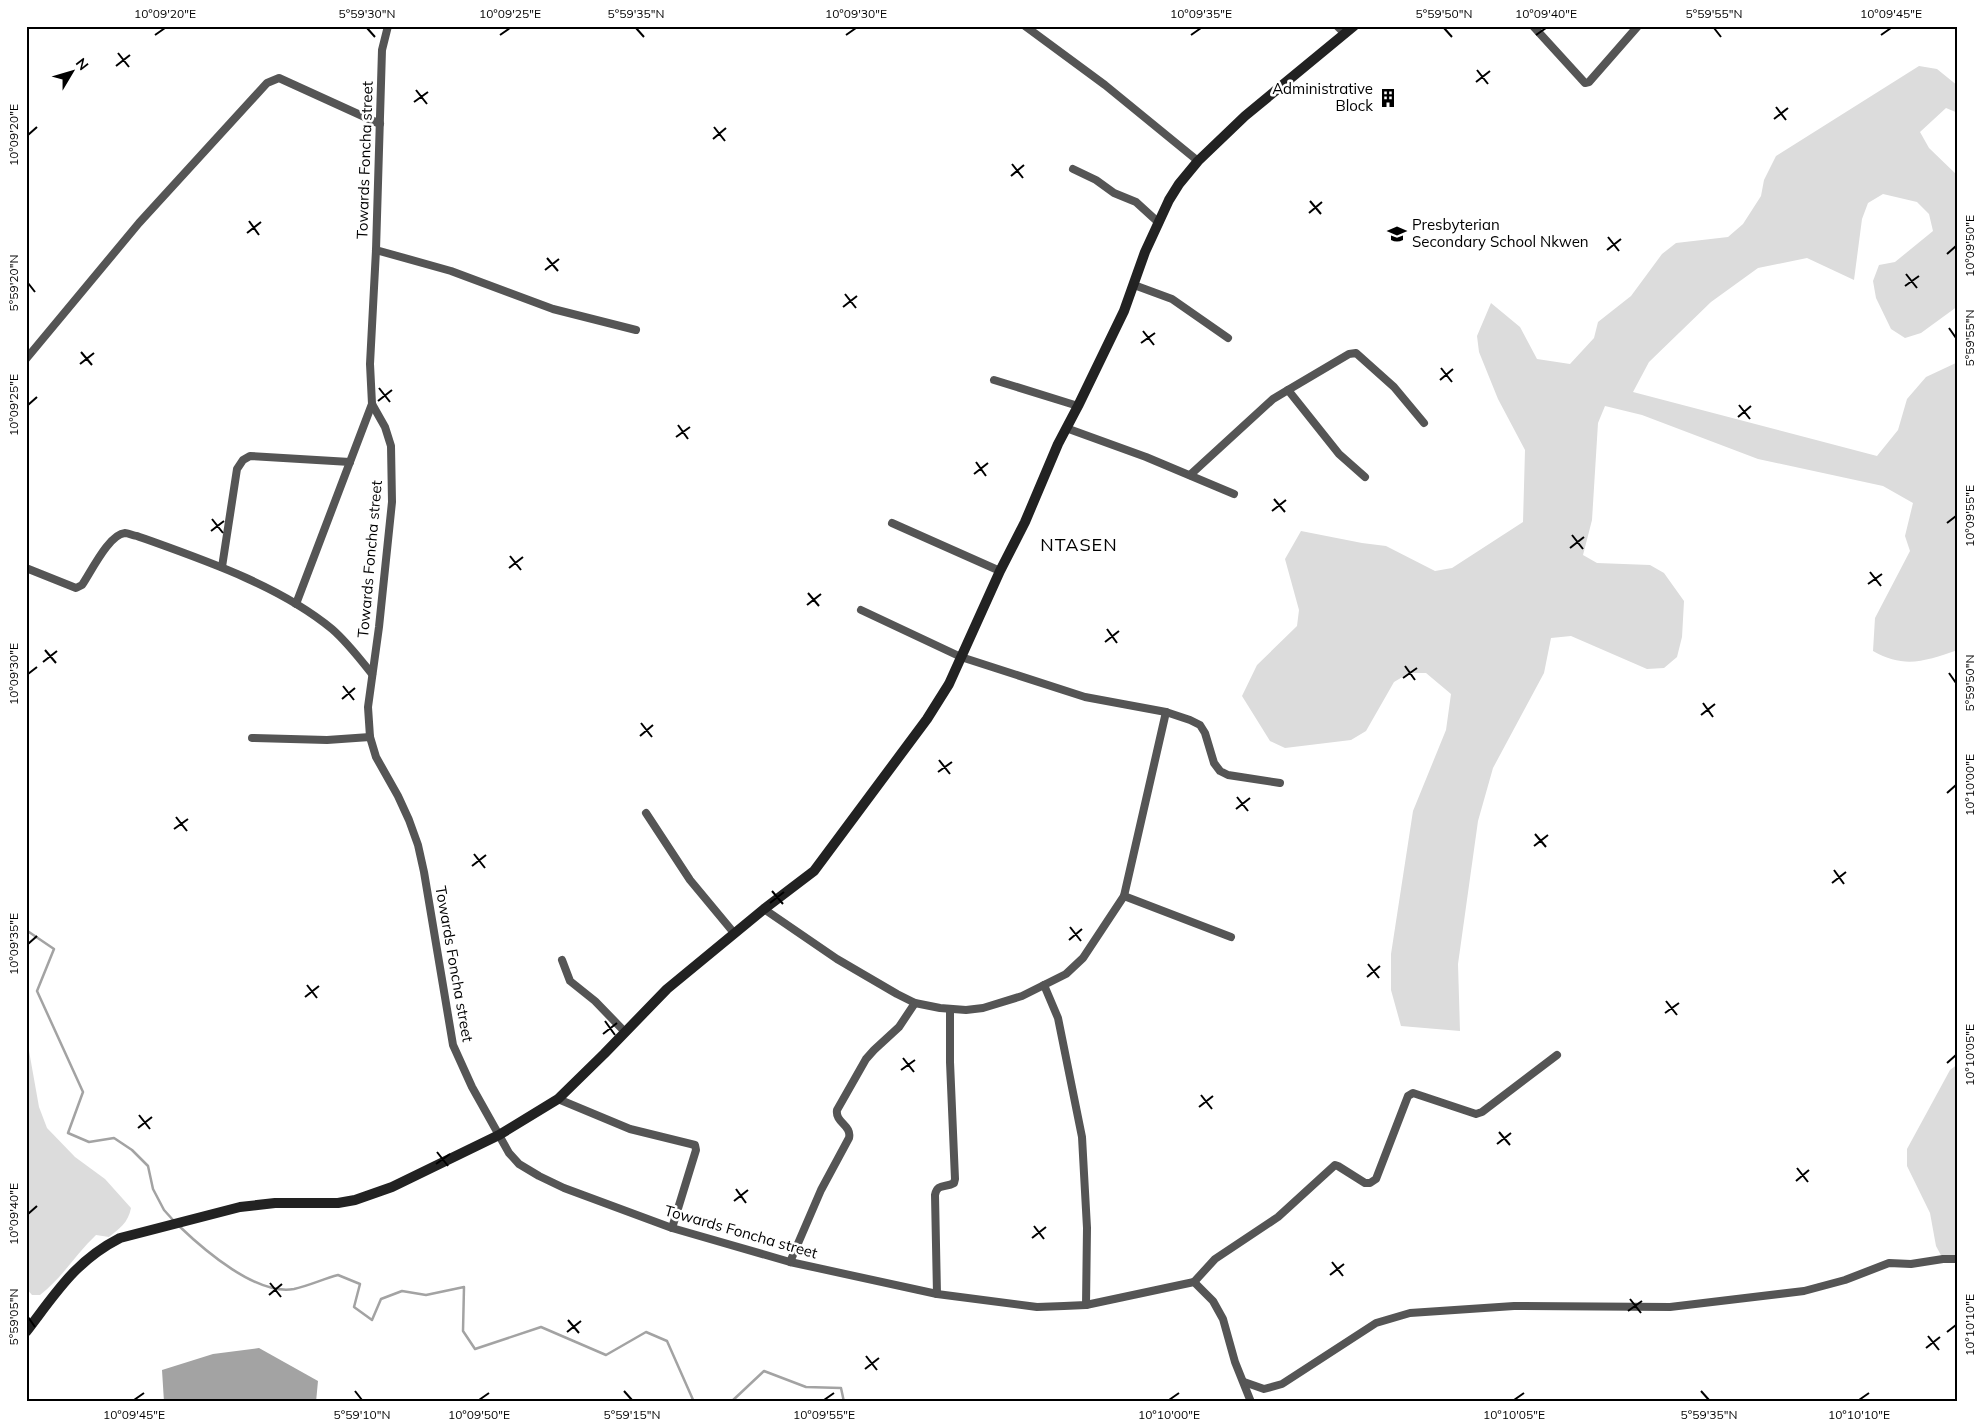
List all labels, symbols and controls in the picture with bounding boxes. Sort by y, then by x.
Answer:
text: 10°09'20"E [134,6,196,21]
text: 5°59'30"N [339,6,395,21]
text: 10°09'25"E [479,6,541,21]
text: 5°59'35"N [608,6,664,21]
text: 10°09'30"E [825,6,887,21]
text: 10°09'35"E [1170,6,1232,21]
text: 5°59'50"N [1416,6,1472,21]
text: 10°09'40"E [1515,6,1577,21]
text: 5°59'55"N [1686,6,1742,21]
text: 10°09'45"E [1860,6,1922,21]
north arrow [48,48,98,98]
text: N [72,54,93,74]
place label: Administrative Block [1272,79,1373,115]
street label: Towards Foncha street [352,81,377,239]
building icon: Administrative Block [1377,87,1399,109]
text: 10°09'20"E [6,104,21,166]
place label: Presbyterian Secondary School Nkwen [1412,215,1589,251]
text: 10°09'50"E [1962,215,1977,277]
school or university icon: Presbyterian Secondary School Nkwen [1386,223,1408,245]
text: 5°59'20"N [6,255,21,311]
text: 5°59'55"N [1962,310,1977,366]
text: 10°09'25"E [6,374,21,436]
street label: Towards Foncha street [353,479,386,639]
text: 10°09'55"E [1962,485,1977,547]
district label: NTASEN [1040,533,1118,556]
text: 10°09'30"E [6,643,21,705]
text: 5°59'50"N [1962,655,1977,711]
text: 10°10'00"E [1962,754,1977,816]
street label: Towards Foncha street [431,884,478,1043]
text: 10°09'35"E [6,913,21,975]
text: 10°10'05"E [1962,1024,1977,1086]
text: 10°09'40"E [6,1183,21,1245]
street label: Towards Foncha street [663,1201,820,1262]
text: 5°59'05"N [6,1289,21,1345]
text: 10°10'10"E [1962,1294,1977,1356]
text: 10°09'45"E [103,1407,165,1422]
text: 5°59'10"N [334,1407,390,1422]
text: 10°09'50"E [448,1407,510,1422]
text: 5°59'15"N [604,1407,660,1422]
text: 10°09'55"E [793,1407,855,1422]
text: 10°10'00"E [1138,1407,1200,1422]
text: 10°10'05"E [1483,1407,1545,1422]
text: 5°59'35"N [1681,1407,1737,1422]
text: 10°10'10"E [1828,1407,1890,1422]

